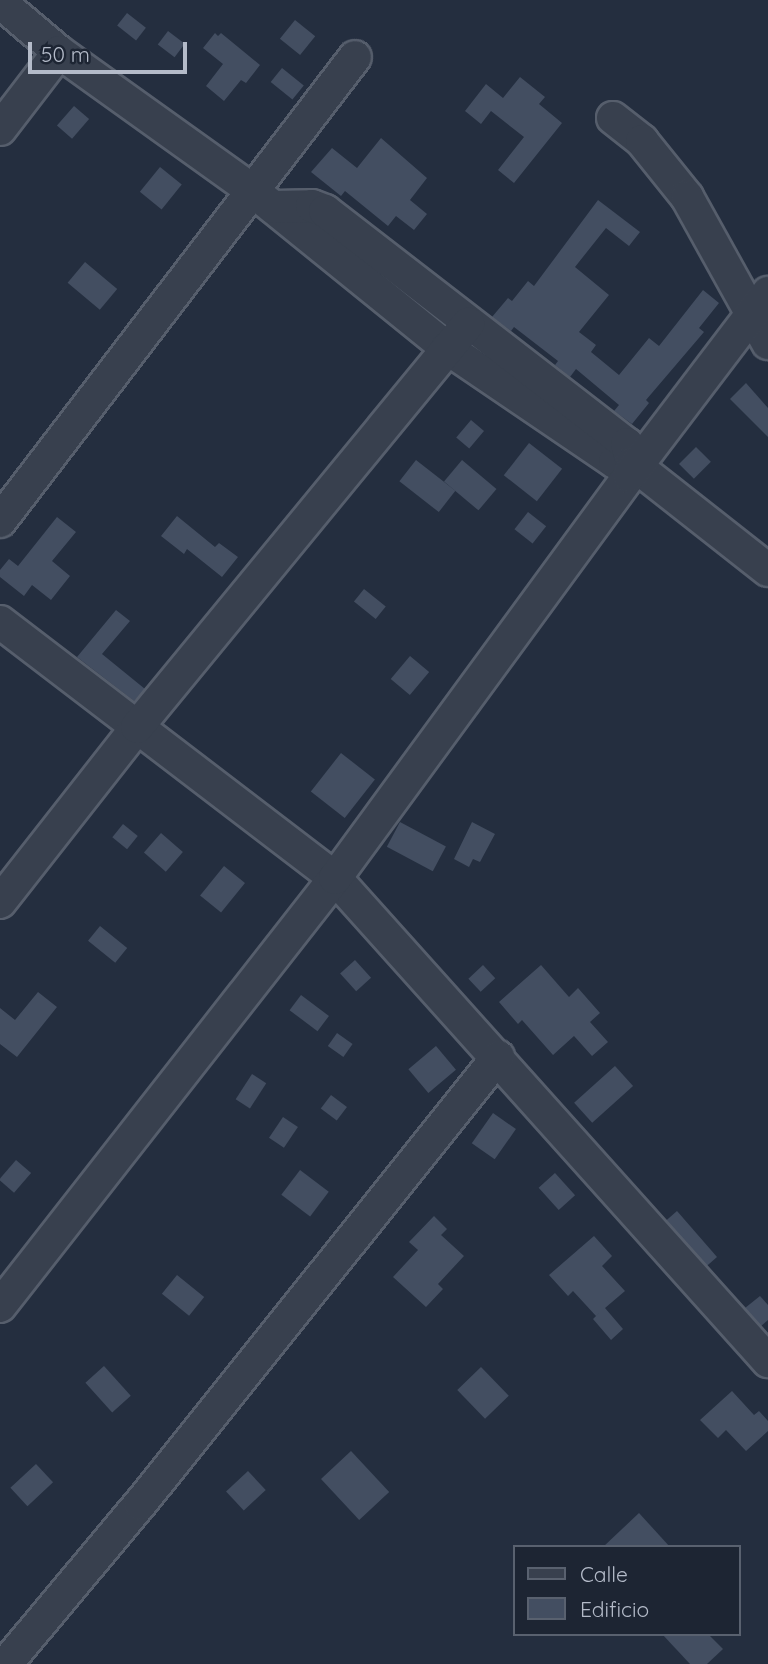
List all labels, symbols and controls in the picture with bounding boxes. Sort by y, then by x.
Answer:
scale bar [32,28,191,72]
text: 50 m [41,41,90,67]
legend [512,1545,740,1636]
text: Calle [580,1561,628,1587]
text: Edificio [580,1596,649,1622]

